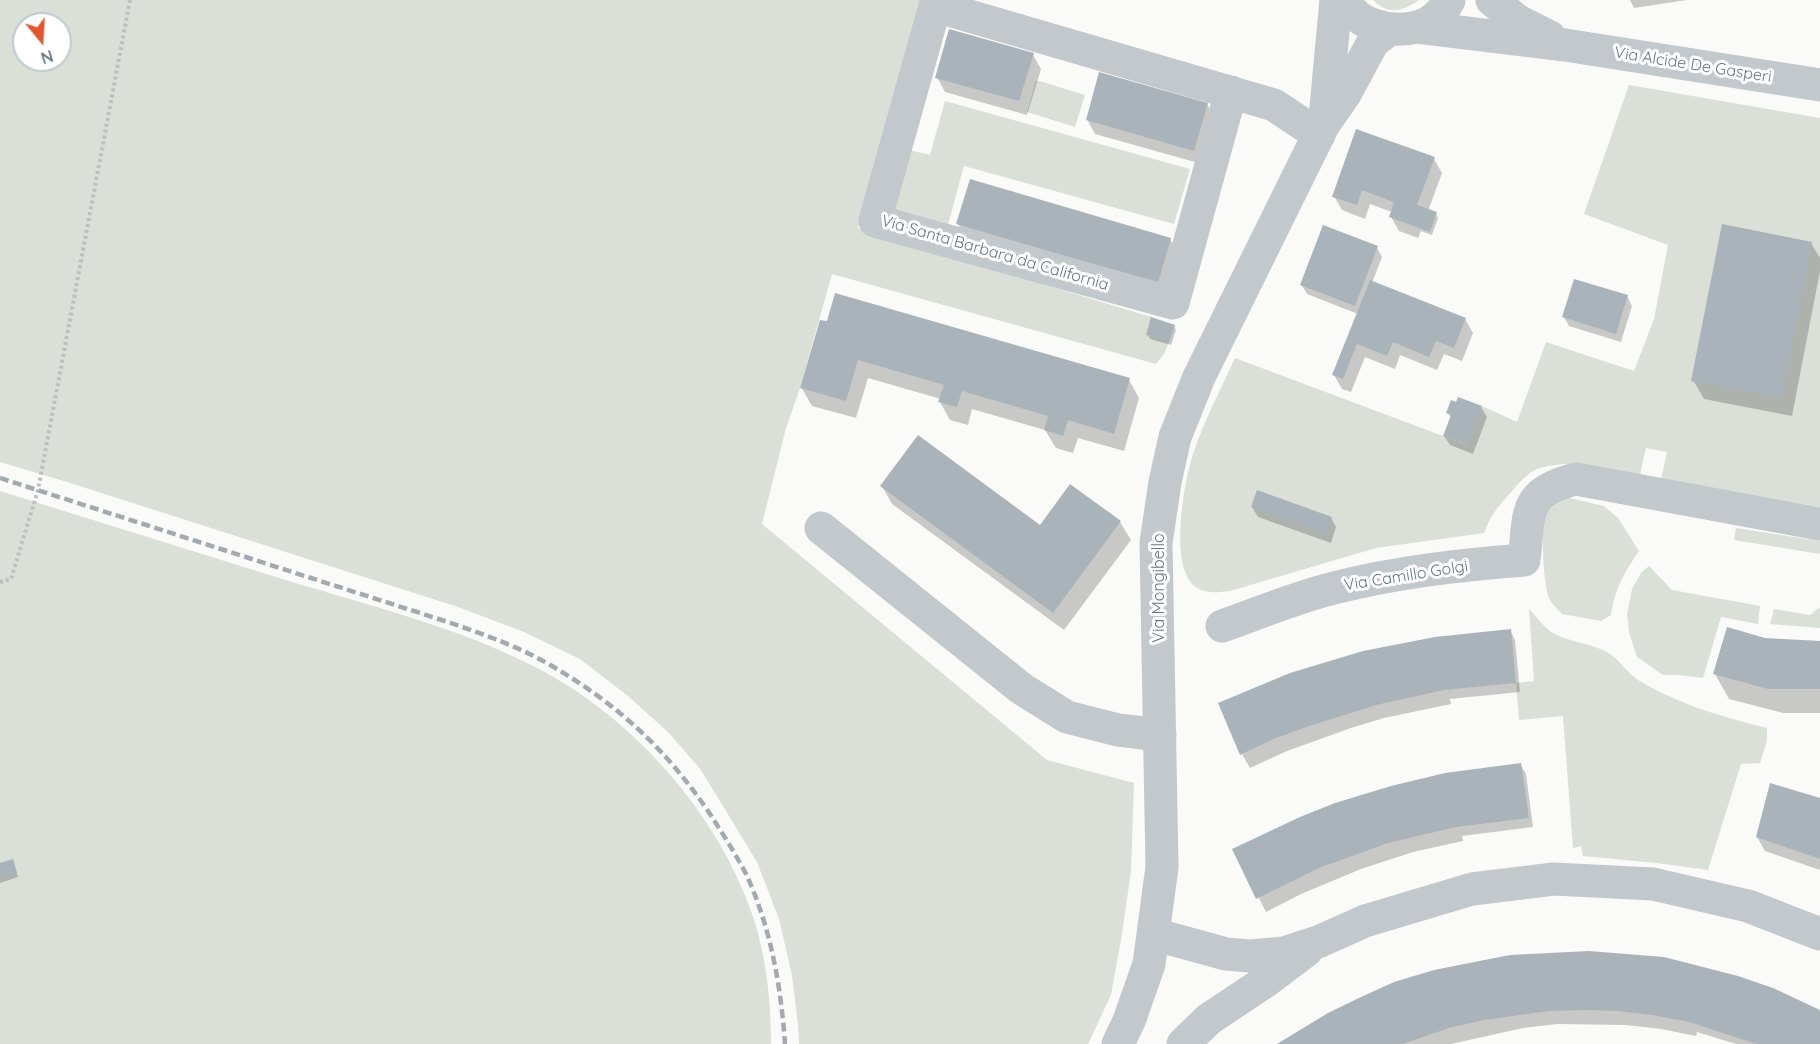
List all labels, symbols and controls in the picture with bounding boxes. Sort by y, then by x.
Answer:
north arrow [12,12,72,72]
street label: Via Alcide De Gasperi [1613,43,1773,87]
text: N [38,46,56,69]
street label: Via Santa Barbara da California [879,211,1111,295]
street label: Via Mongibello [1149,533,1169,643]
street label: Via Camillo Golgi [1343,557,1469,595]

